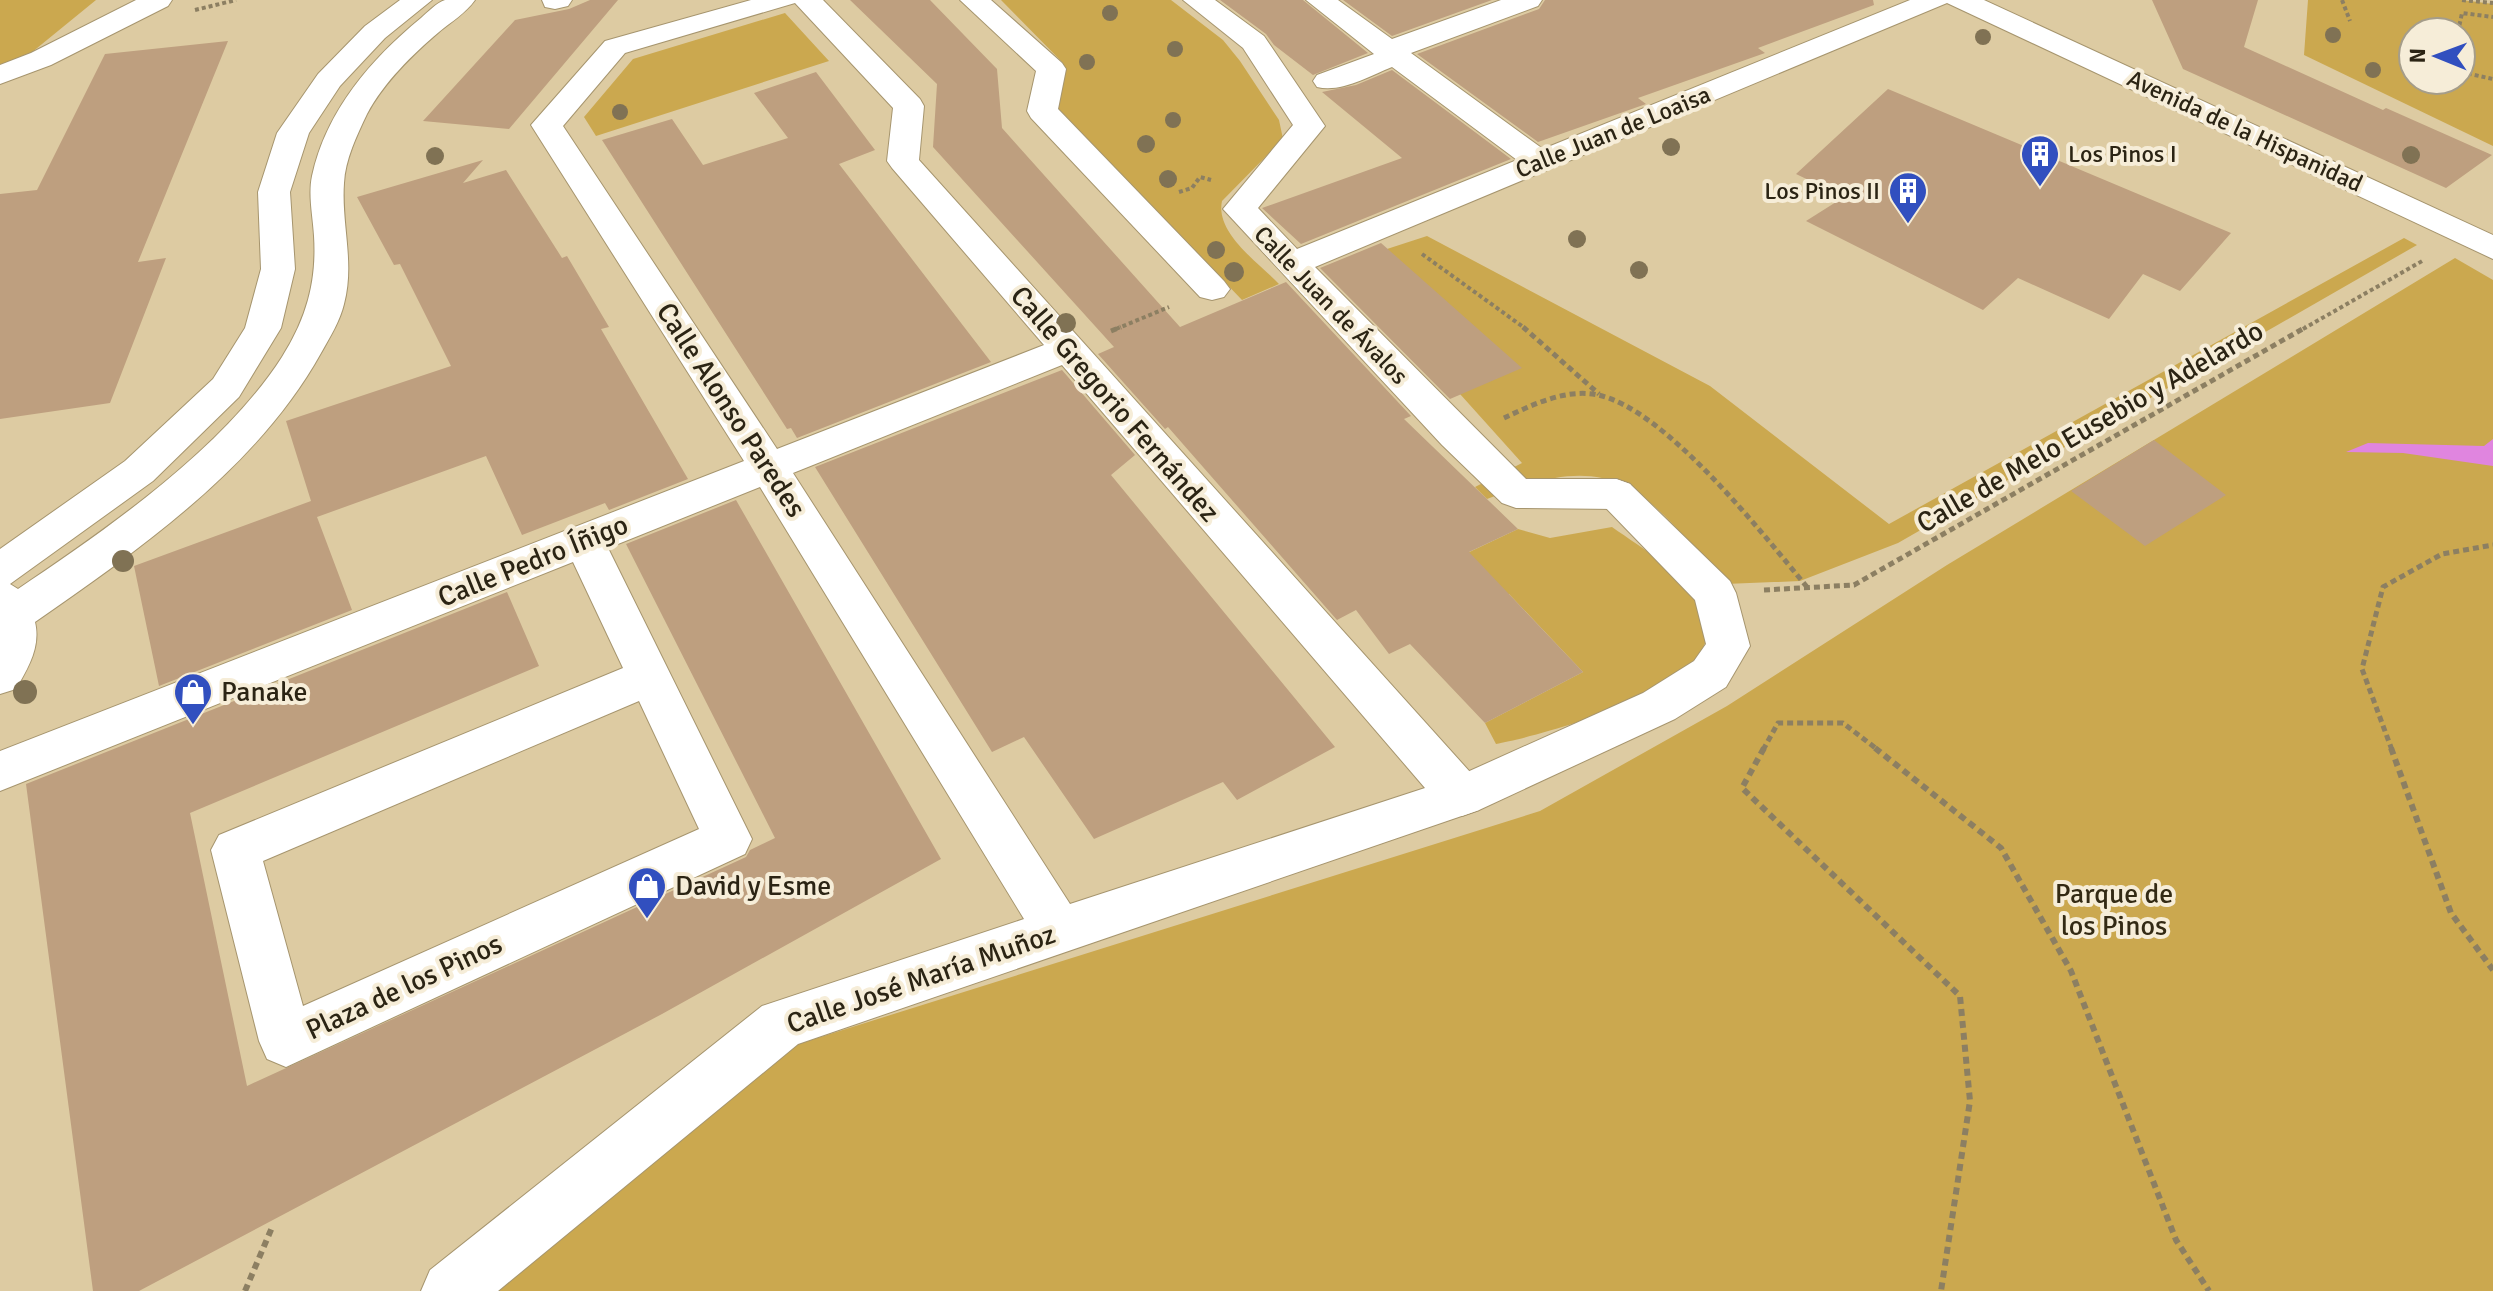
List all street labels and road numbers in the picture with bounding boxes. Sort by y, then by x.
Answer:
street label: Avenida de la Hispanidad [2122,63,2368,199]
street label: Calle Juan de Loaisa [1511,79,1715,185]
street label: Calle Juan de Ávalos [1248,219,1414,391]
street label: Calle Gregorio Fernández [1003,279,1227,529]
street label: Calle Alonso Paredes [649,296,813,524]
street label: Calle de Melo Eusebio y Adelardo [1911,314,2269,540]
street label: Calle Pedro Íñigo [433,507,633,615]
street label: Calle José María Muñoz [782,917,1060,1041]
street label: Plaza de los Pinos [300,927,508,1047]

